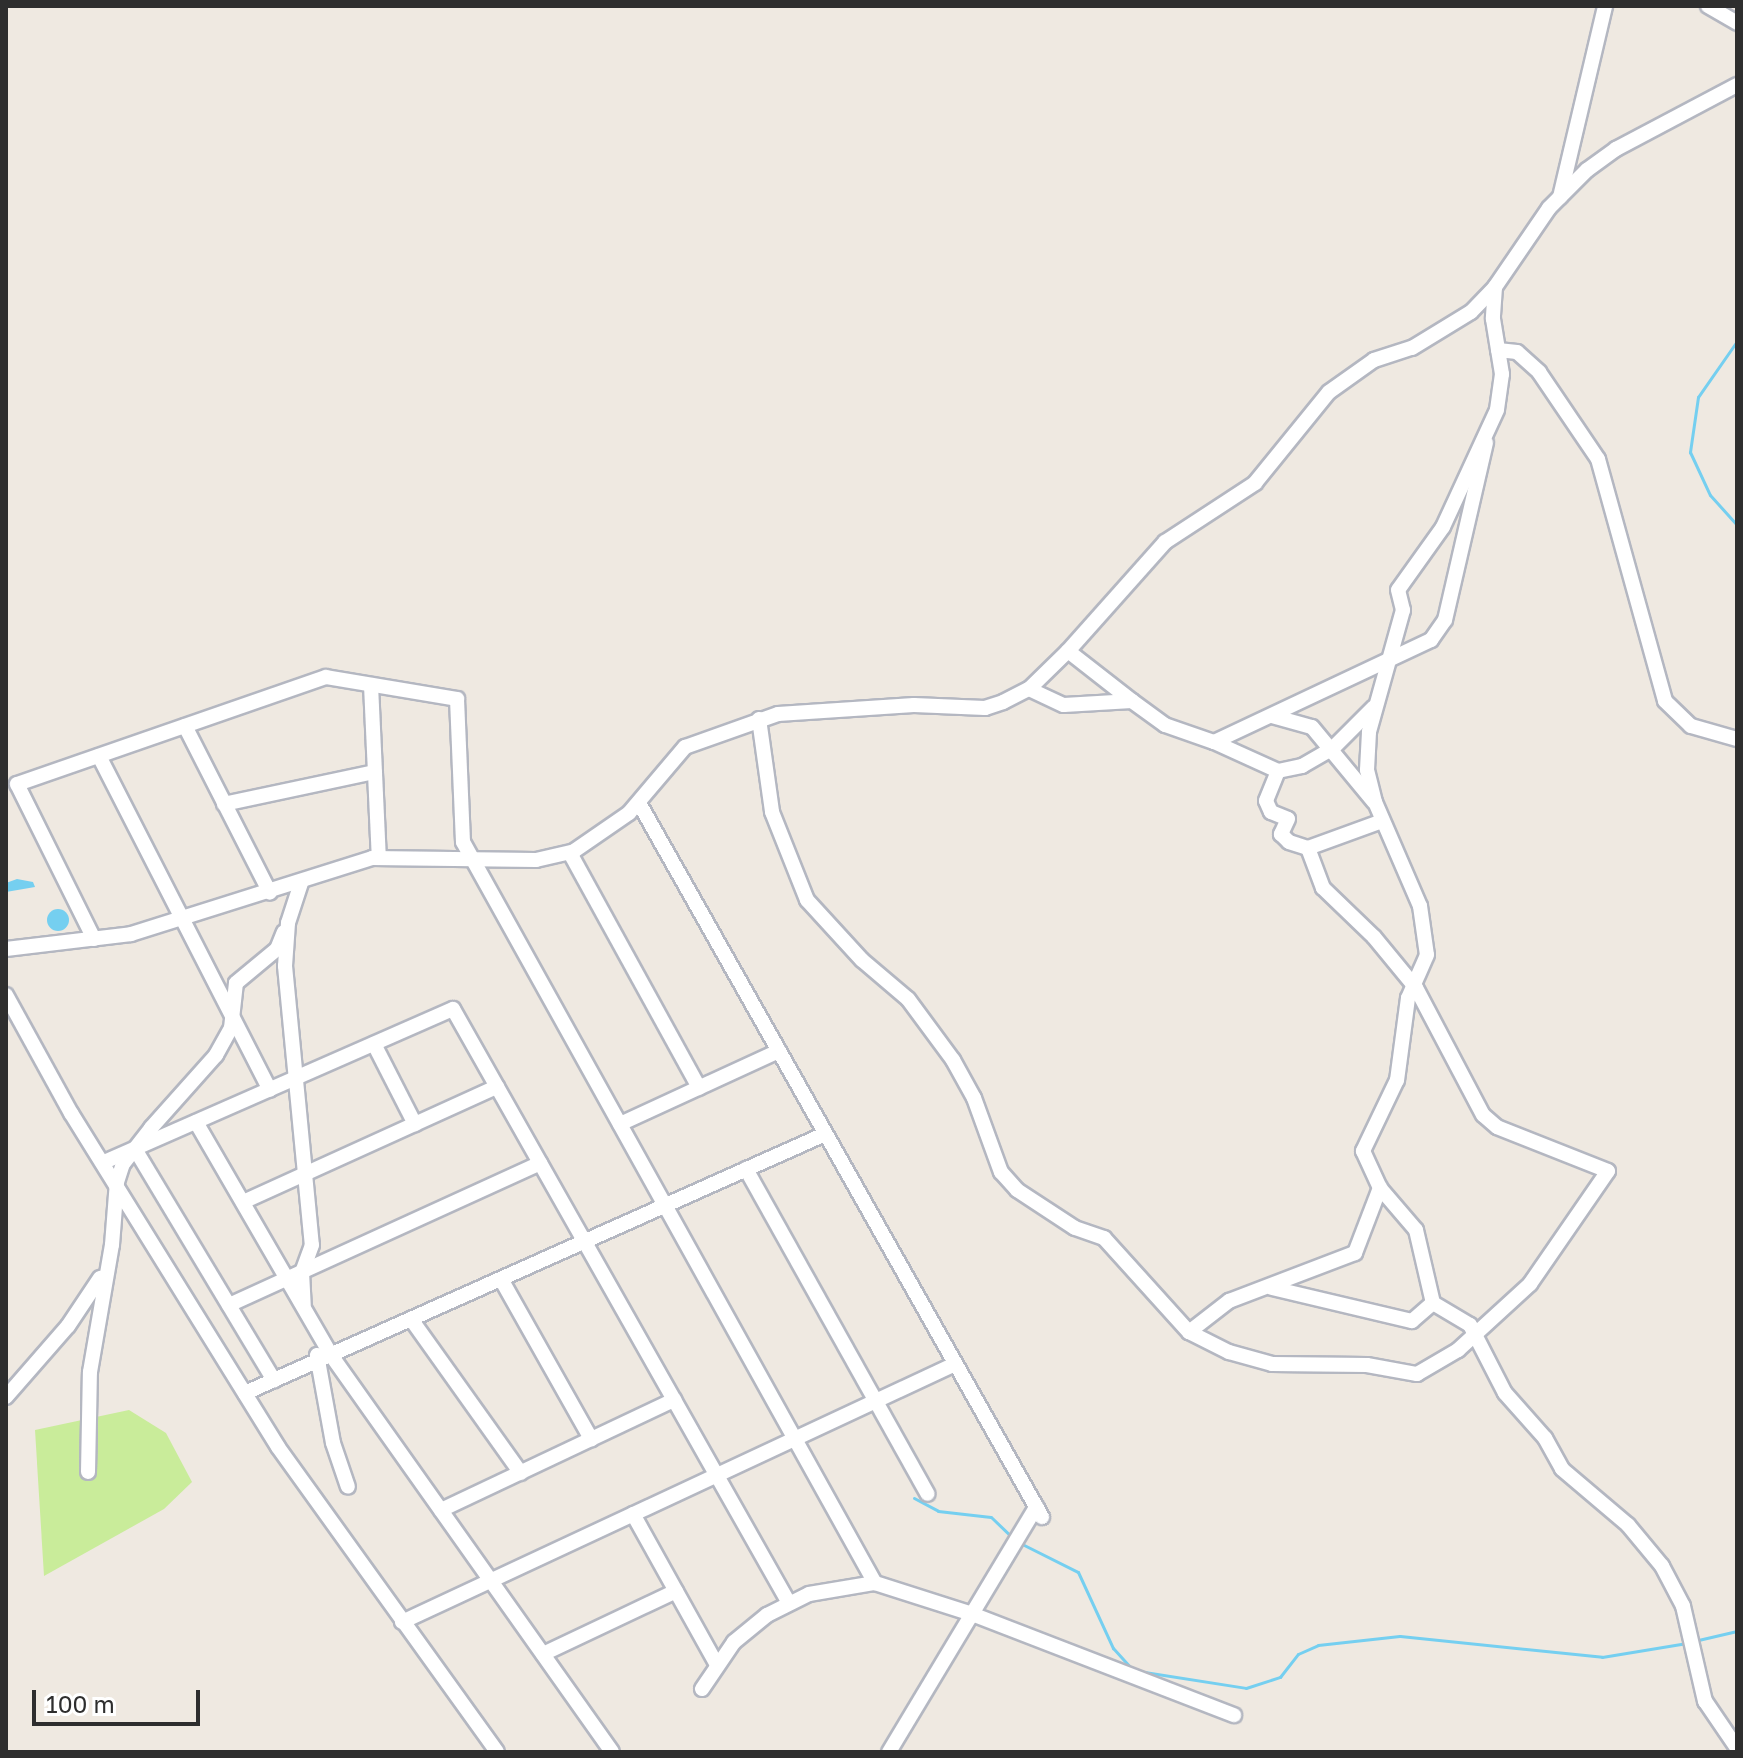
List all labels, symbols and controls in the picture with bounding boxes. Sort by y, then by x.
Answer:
scale bar [36,1674,204,1724]
text: 100 m [46,1689,115,1718]

